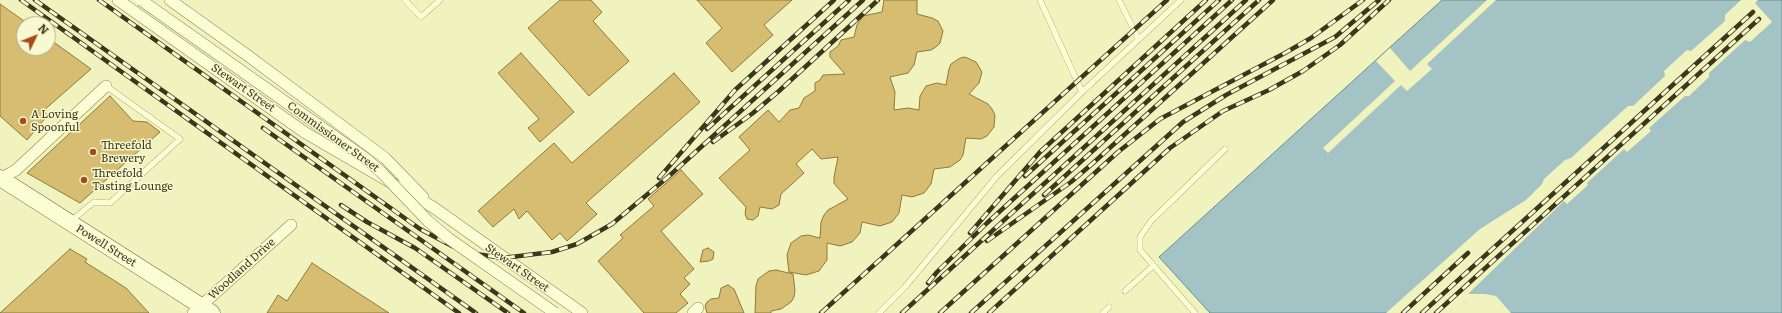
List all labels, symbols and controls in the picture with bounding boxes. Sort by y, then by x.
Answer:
north arrow [16,16,56,56]
text: N [35,20,53,37]
street label: Stewart Street [209,61,277,115]
street label: Commissioner Street [284,99,382,175]
place label: A Loving Spoonful [31,108,79,134]
marker: A Loving Spoonful [18,116,28,126]
place label: Threefold Brewery [101,139,152,165]
marker: Threefold Brewery [88,147,98,157]
place label: Threefold Tasting Lounge [92,167,173,193]
marker: Threefold Tasting Lounge [79,175,89,185]
street label: Powell Street [73,222,139,270]
street label: Woodland Drive [206,236,278,302]
street label: Stewart Street [483,241,551,295]

